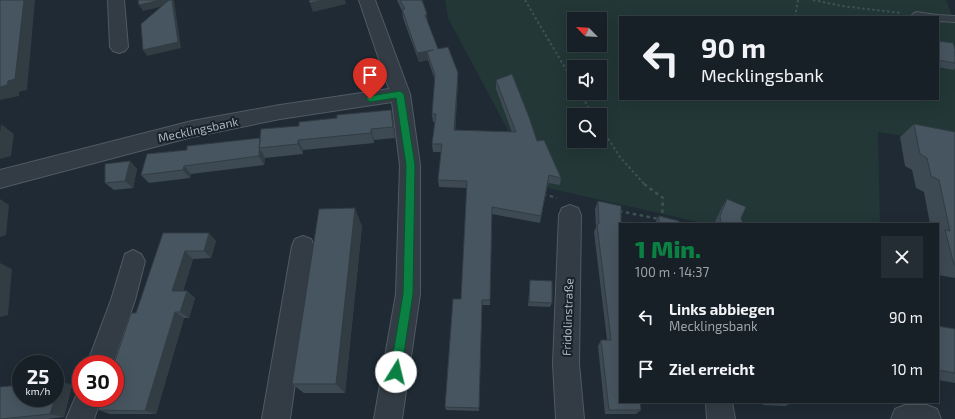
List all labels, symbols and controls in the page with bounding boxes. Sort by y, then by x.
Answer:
north arrow [567,12,607,52]
map controls [567,12,607,148]
text: 90 m [701,30,766,64]
icon: left [635,32,687,84]
pin [353,58,387,99]
button: sound [567,60,607,100]
icon: arrive [359,64,381,86]
text: Mecklingsbank [701,64,824,86]
button: search [567,108,607,148]
street label: Mecklingsbank [157,114,239,144]
text: 1 Min. [635,234,701,263]
button: close [881,236,923,278]
text: 100 m · 14:37 [635,264,709,280]
street label: Fridolinstraße [559,278,575,356]
text: Links abbiegen [669,300,775,318]
icon: left [635,306,657,328]
text: 90 m [889,308,923,326]
text: Mecklingsbank [669,318,758,334]
position arrow [375,351,417,393]
speed limit sign: 30 [72,355,124,407]
icon: arrive [635,358,657,380]
text: Ziel erreicht [669,360,755,378]
text: 10 m [891,360,923,378]
text: 25 [27,364,49,388]
text: km/h [26,385,50,397]

